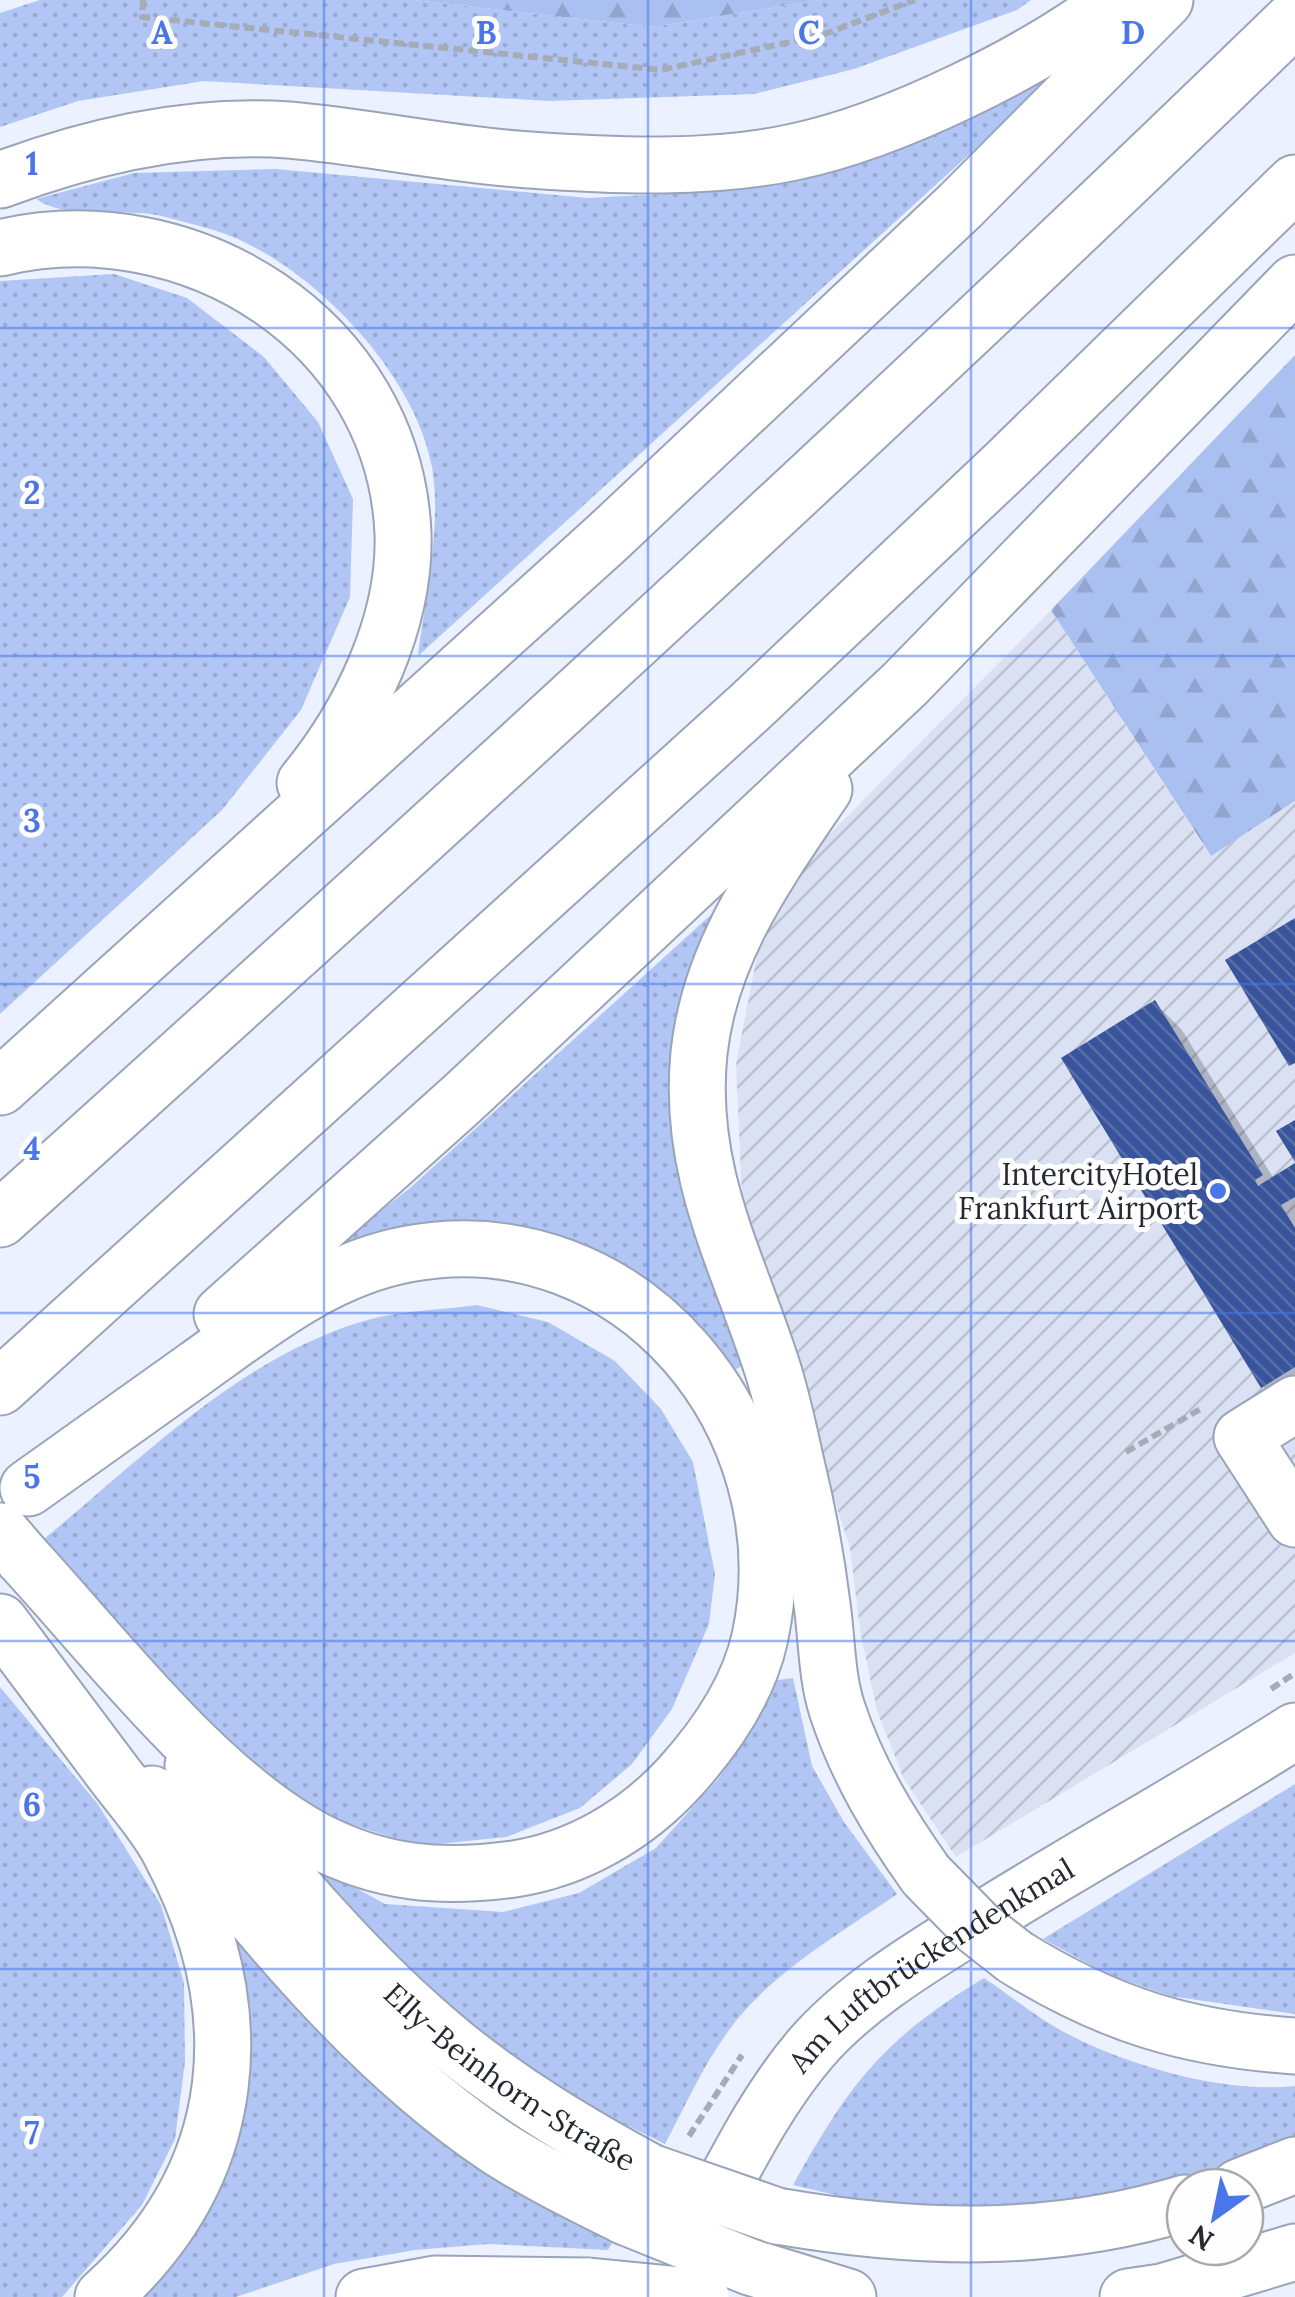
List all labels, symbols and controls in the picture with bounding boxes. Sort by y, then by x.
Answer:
text: A [151,12,173,53]
text: B [475,12,497,53]
text: C [798,12,820,53]
text: D [1121,12,1145,53]
text: 1 [26,143,39,184]
text: 2 [23,472,41,513]
text: 3 [23,800,41,841]
text: 4 [23,1128,41,1169]
place label: IntercityHotel Frankfurt Airport [958,1155,1198,1227]
marker: IntercityHotel Frankfurt Airport [1207,1180,1229,1202]
text: 5 [23,1456,41,1497]
text: 6 [23,1784,41,1825]
street label: Am Luftbrückendenkmal [779,1849,1081,2081]
street label: Elly-Beinhorn-Straße [376,1974,643,2179]
text: 7 [24,2112,40,2153]
north arrow [1165,2167,1265,2267]
text: N [1182,2217,1220,2259]

